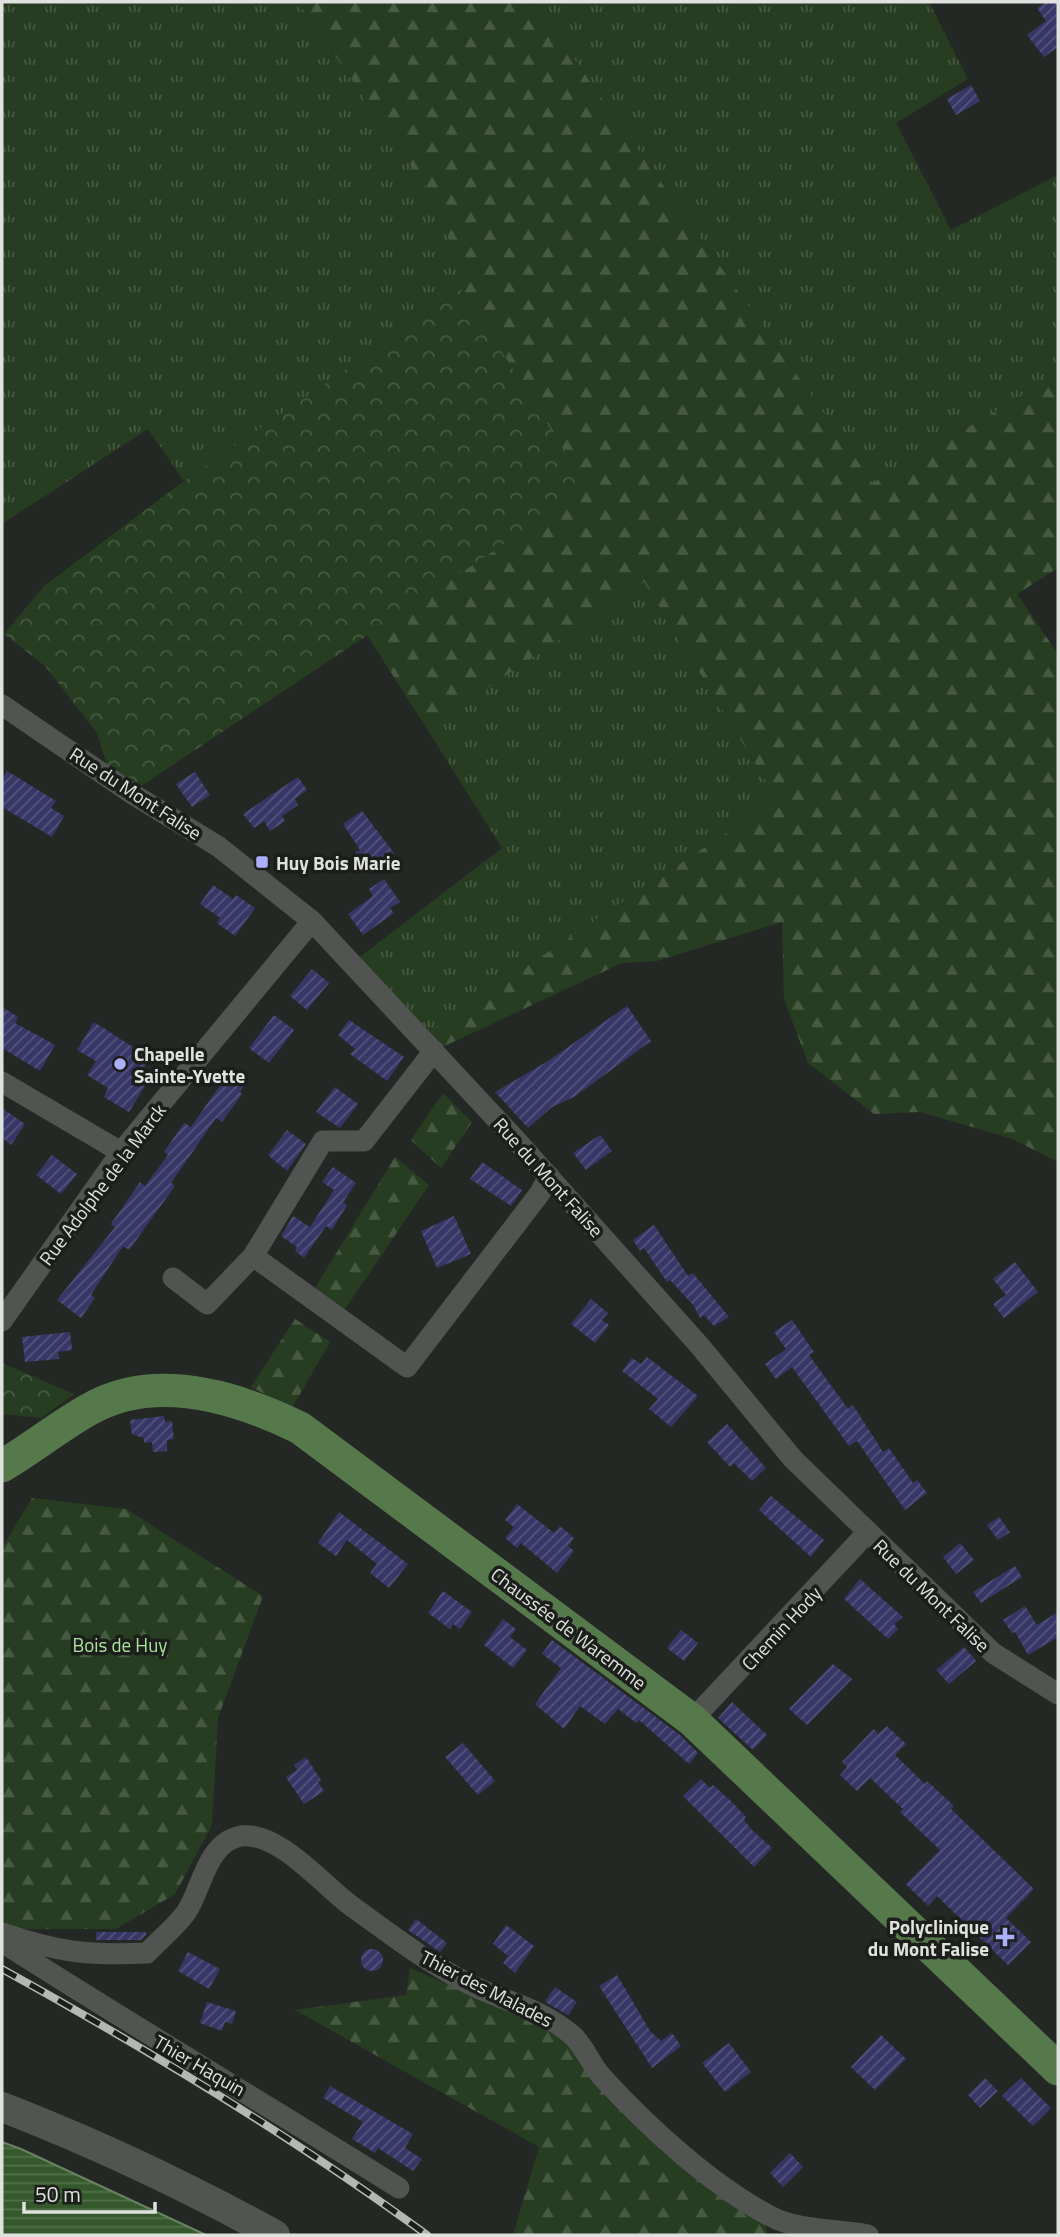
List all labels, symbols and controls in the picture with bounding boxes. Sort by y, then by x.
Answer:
street label: Rue du Mont Falise [64,739,208,847]
place label: Huy Bois Marie [276,848,401,877]
marker: Huy Bois Marie [254,854,270,870]
place label: Chapelle Sainte-Yvette [134,1039,245,1090]
marker: Chapelle Sainte-Yvette [112,1056,128,1072]
street label: Rue Adolphe de la Marck [31,1097,173,1271]
street label: Rue du Mont Falise [487,1111,611,1243]
street label: Rue du Mont Falise [867,1532,997,1658]
street label: Chaussée de Waremme [485,1560,653,1696]
street label: Chemin Hody [734,1579,828,1677]
park label: Bois de Huy [73,1630,167,1659]
place label: Polyclinique du Mont Falise [868,1912,989,1963]
marker: Polyclinique du Mont Falise [995,1927,1015,1947]
street label: Thier des Malades [416,1942,558,2034]
street label: Thier Haquin [149,2027,251,2103]
scale bar [24,2170,156,2214]
text: 50 m [35,2178,81,2210]

